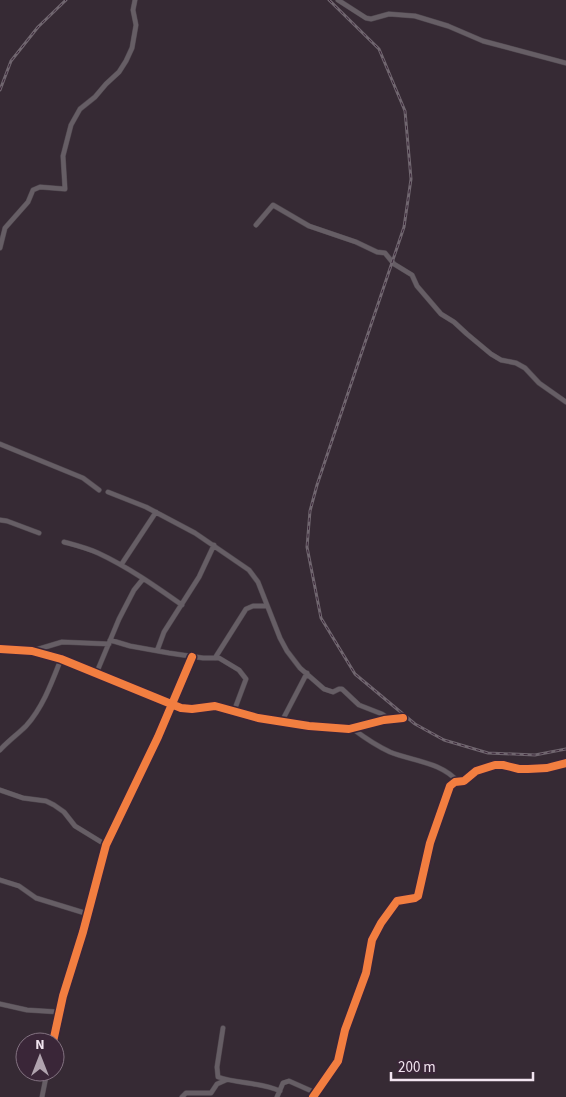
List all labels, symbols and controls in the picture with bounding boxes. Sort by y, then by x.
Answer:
north arrow [15,1032,65,1082]
text: N [35,1035,45,1055]
scale bar [391,1050,534,1082]
text: 200 m [398,1057,436,1078]

